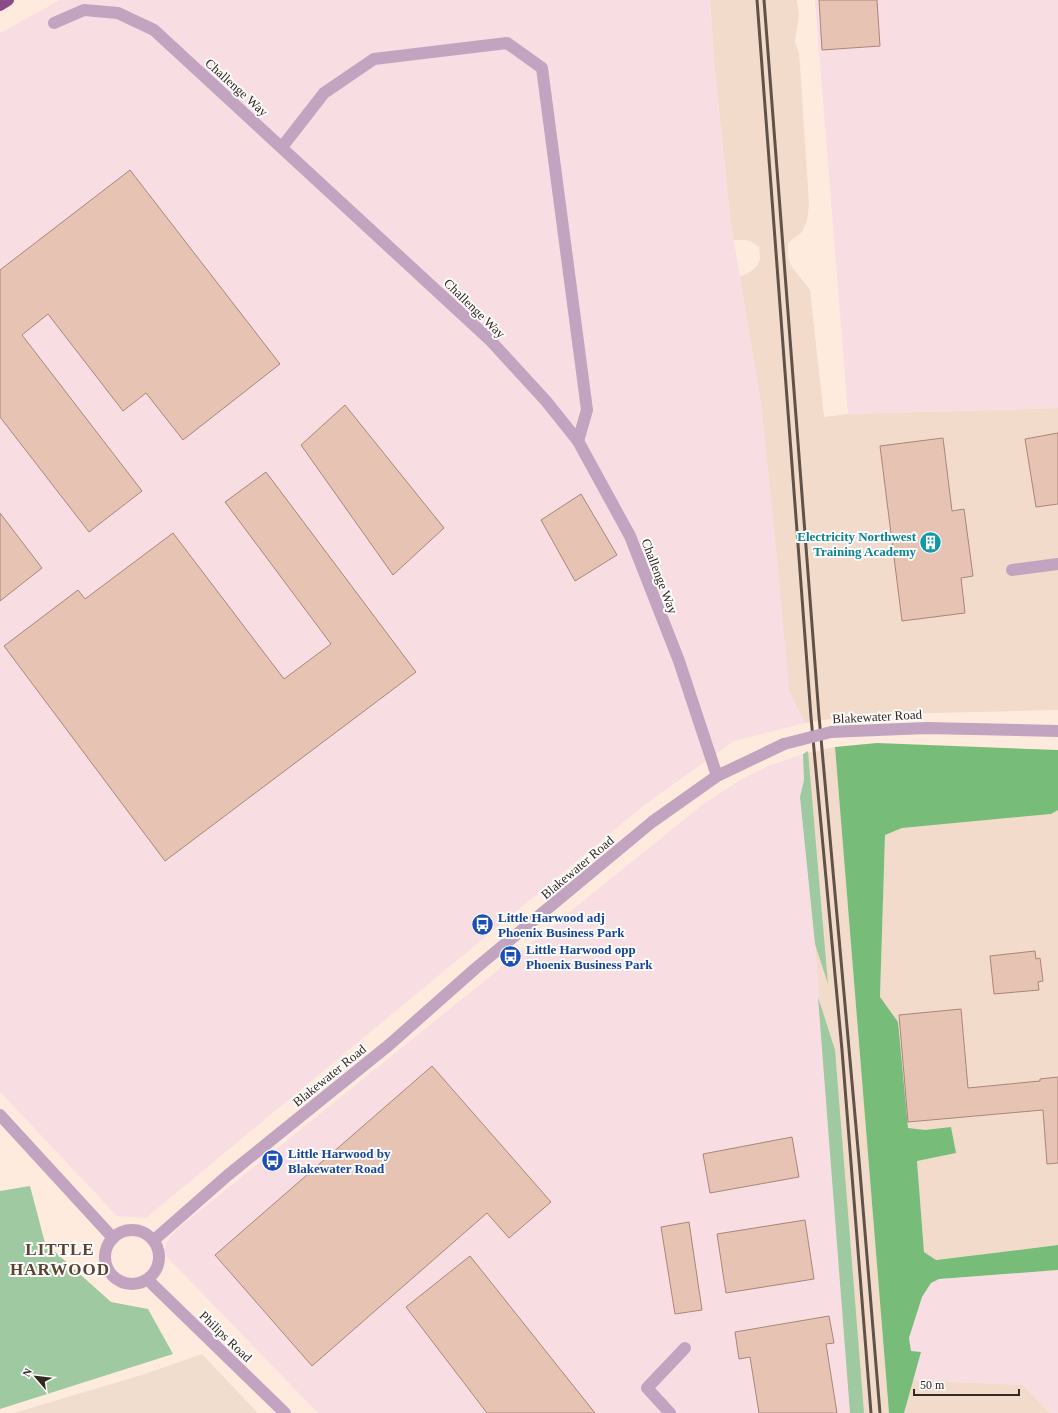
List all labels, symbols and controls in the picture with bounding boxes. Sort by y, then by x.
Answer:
street label: Challenge Way [202,55,271,120]
street label: Challenge Way [441,275,509,342]
place label: Electricity Northwest Training Academy [797,529,917,559]
building icon: Electricity Northwest Training Academy [918,530,944,556]
street label: Challenge Way [638,537,681,616]
street label: Blakewater Road [832,707,923,726]
street label: Blakewater Road [538,832,617,902]
place label: Little Harwood adj Phoenix Business Park [498,910,625,940]
bus stop icon: Little Harwood adj Phoenix Business Park [470,911,496,937]
place label: Little Harwood opp Phoenix Business Park [526,942,653,972]
bus stop icon: Little Harwood opp Phoenix Business Park [498,943,524,969]
street label: Blakewater Road [290,1041,369,1110]
place label: Little Harwood by Blakewater Road [288,1146,391,1176]
bus stop icon: Little Harwood by Blakewater Road [259,1147,285,1173]
district label: LITTLE HARWOOD [10,1240,110,1279]
street label: Philips Road [196,1308,255,1365]
north arrow [16,1357,56,1397]
text: N [20,1366,34,1379]
scale bar [914,1371,1019,1397]
text: 50 m [920,1378,945,1392]

